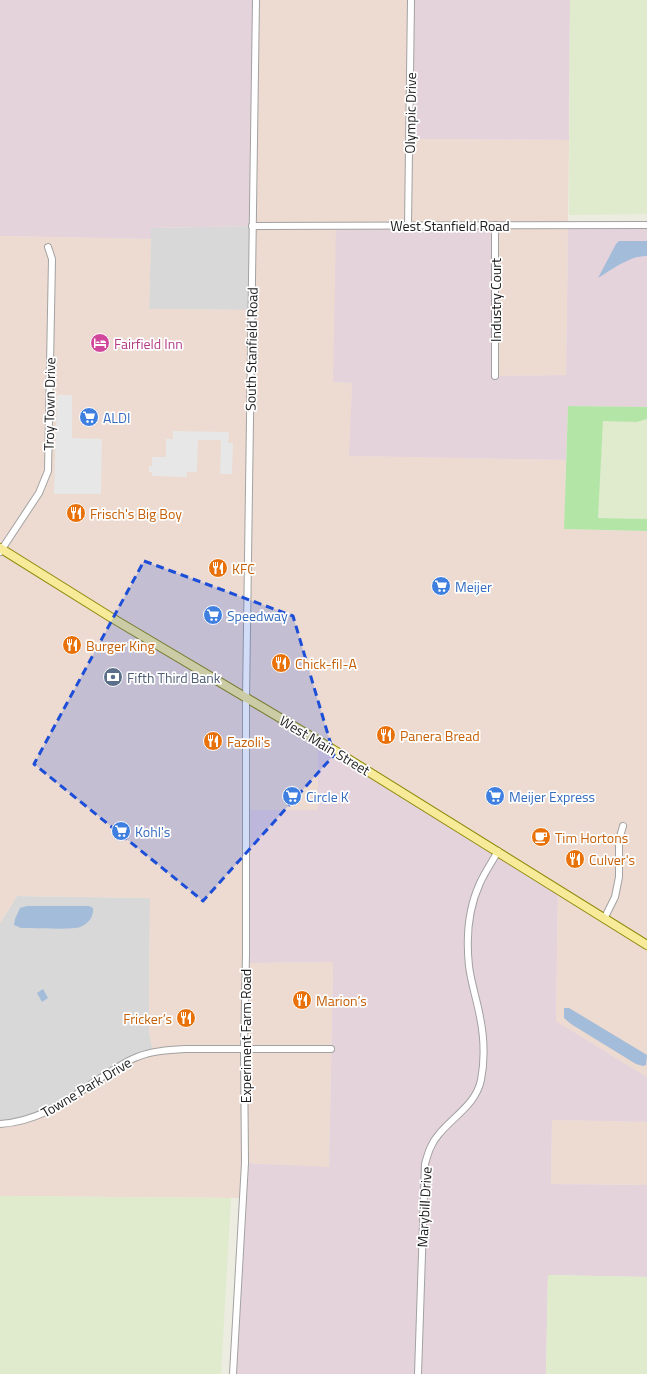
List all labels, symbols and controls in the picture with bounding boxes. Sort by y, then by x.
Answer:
street label: Olympic Drive [399,72,421,154]
street label: West Stanfield Road [390,215,510,236]
street label: Industry Court [485,258,506,342]
street label: South Stanfield Road [239,287,263,411]
hotel icon: Fairfield Inn [89,332,111,354]
place label: Fairfield Inn [114,333,183,354]
street label: Troy Town Drive [38,357,60,451]
supermarket icon: ALDI [78,406,100,428]
place label: ALDI [103,407,131,428]
restaurant icon: Frisch's Big Boy [65,502,87,524]
place label: Frisch's Big Boy [90,503,182,524]
restaurant icon: KFC [207,557,229,579]
place label: KFC [232,558,255,579]
supermarket icon: Meijer [430,575,452,597]
place label: Meijer [455,576,492,597]
supermarket icon: Speedway [202,604,224,626]
place label: Speedway [227,605,288,626]
restaurant icon: Burger King [61,634,83,656]
place label: Burger King [86,635,155,656]
restaurant icon: Chick-fil-A [270,652,292,674]
place label: Chick-fil-A [295,653,357,674]
bank icon: Fifth Third Bank [102,666,124,688]
place label: Fifth Third Bank [127,667,221,688]
street label: West Main Street [276,710,374,780]
restaurant icon: Panera Bread [375,724,397,746]
place label: Panera Bread [400,725,480,746]
restaurant icon: Fazoli's [202,730,224,752]
place label: Fazoli's [227,731,270,752]
supermarket icon: Circle K [281,785,303,807]
supermarket icon: Meijer Express [484,785,506,807]
place label: Circle K [306,786,349,807]
place label: Meijer Express [509,786,595,807]
supermarket icon: Kohl's [110,820,132,842]
place label: Kohl's [135,821,170,842]
cafe icon: Tim Hortons [530,826,552,848]
place label: Tim Hortons [555,827,628,848]
restaurant icon: Culver's [564,848,586,870]
place label: Culver's [589,849,635,870]
street label: Experiment Farm Road [235,969,256,1103]
restaurant icon: Marion’s [291,989,313,1011]
place label: Marion’s [316,990,367,1011]
restaurant icon: Fricker’s [175,1007,197,1029]
place label: Fricker’s [123,1008,172,1029]
street label: Towne Park Drive [37,1052,135,1122]
street label: Marybill Drive [411,1166,437,1248]

